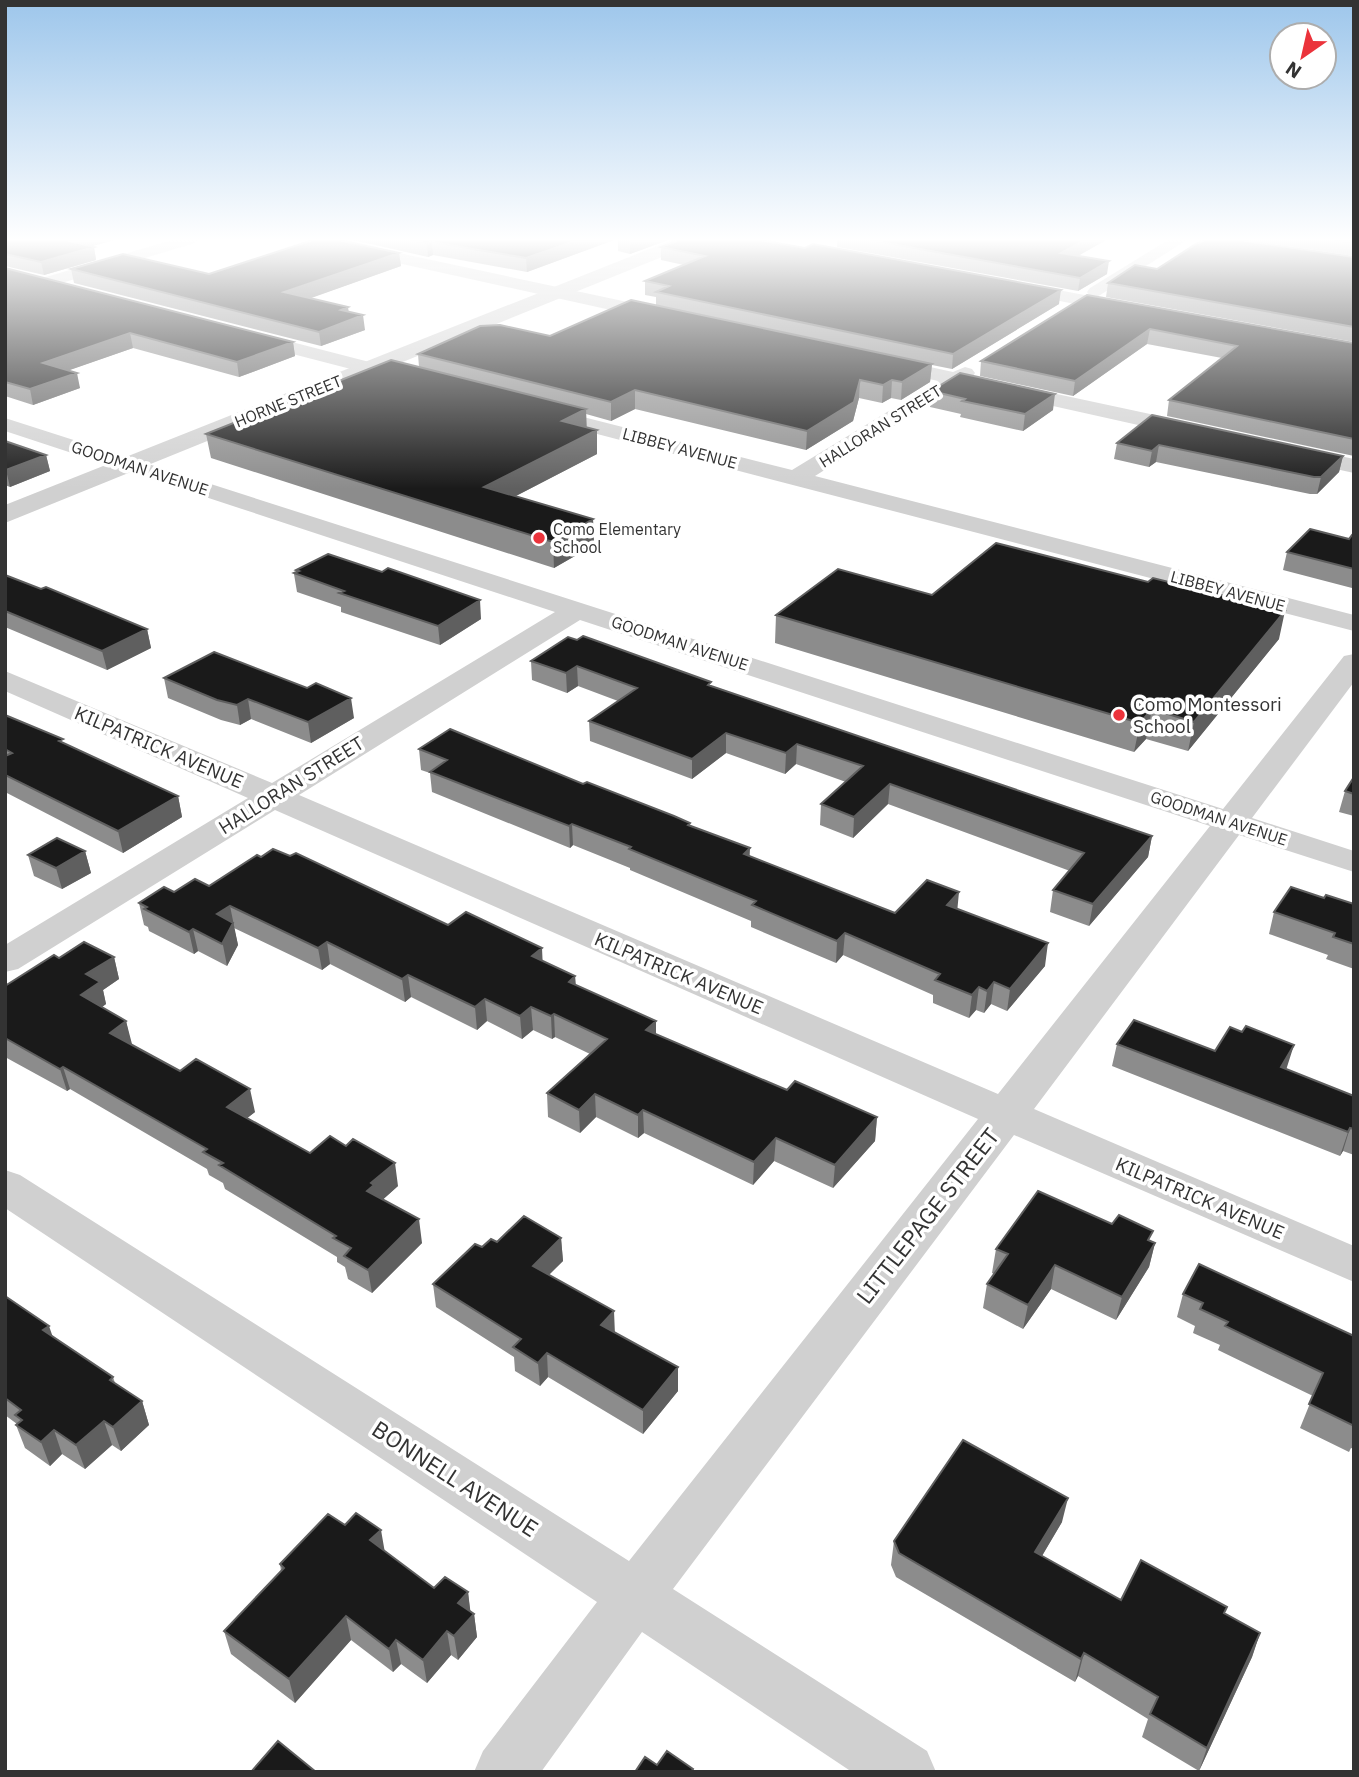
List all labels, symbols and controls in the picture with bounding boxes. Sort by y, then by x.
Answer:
north arrow [1268,21,1338,91]
text: N [1281,56,1306,84]
street label: HORNE STREET [232,370,344,432]
street label: HALLORAN STREET [815,380,945,472]
street label: LIBBEY AVENUE [621,423,739,473]
street label: GOODMAN AVENUE [69,436,211,500]
place label: Como Elementary School [553,519,681,557]
marker: Como Elementary School [531,530,547,546]
street label: LIBBEY AVENUE [1169,566,1287,616]
street label: GOODMAN AVENUE [609,611,751,675]
place label: Como Montessori School [1133,692,1282,738]
street label: KILPATRICK AVENUE [71,701,247,793]
marker: Como Montessori School [1111,707,1127,723]
street label: HALLORAN STREET [214,731,368,839]
street label: GOODMAN AVENUE [1148,786,1290,850]
street label: KILPATRICK AVENUE [591,927,767,1019]
street label: LITTLEPAGE STREET [849,1121,1005,1309]
street label: KILPATRICK AVENUE [1112,1152,1288,1244]
street label: BONNELL AVENUE [367,1413,544,1543]

